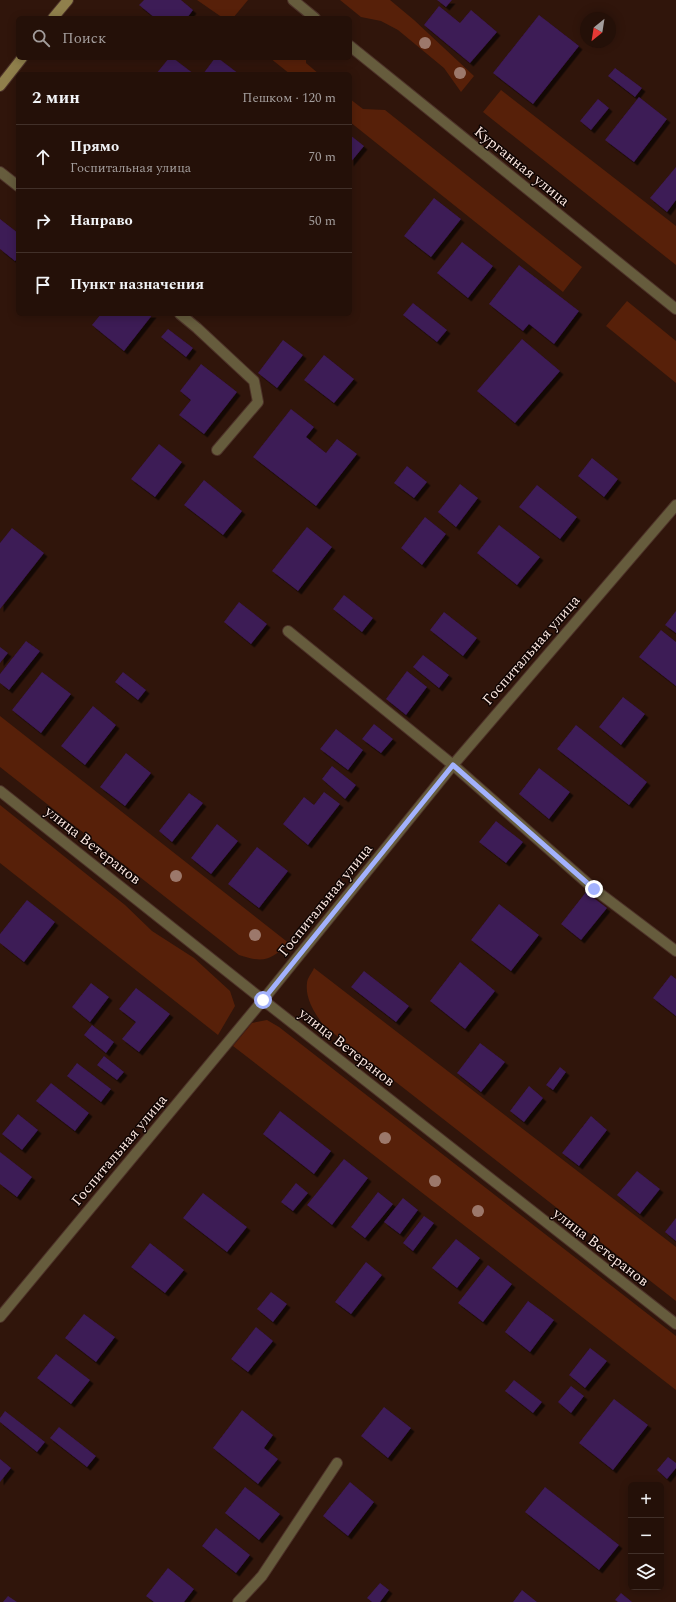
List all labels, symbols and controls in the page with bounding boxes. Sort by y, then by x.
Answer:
north arrow [580,12,616,48]
search box [16,16,352,60]
icon: search [30,27,52,49]
text: Поиск [62,27,106,50]
text: 2 мин [32,85,80,111]
text: Пешком · 120 m [242,88,336,108]
street label: Курганная улица [469,120,575,213]
text: Прямо [70,135,119,158]
icon: ahead [32,146,54,168]
text: 70 m [309,147,336,167]
text: Госпитальная улица [70,158,191,178]
text: Направо [70,209,133,232]
icon: right [32,210,54,232]
text: 50 m [309,211,336,231]
text: Пункт назначения [70,273,204,296]
icon: arrive [32,274,54,296]
street label: Госпитальная улица [477,590,586,711]
street label: улица Ветеранов [39,800,146,891]
street label: Госпитальная улица [272,838,379,962]
route end [585,880,603,898]
route start [254,991,272,1009]
street label: улица Ветеранов [293,1002,400,1093]
street label: Госпитальная улица [66,1089,174,1211]
street label: улица Ветеранов [547,1202,654,1293]
map controls [628,1482,664,1590]
button: + [628,1482,664,1518]
button: − [628,1518,664,1554]
button: layers [628,1554,664,1590]

